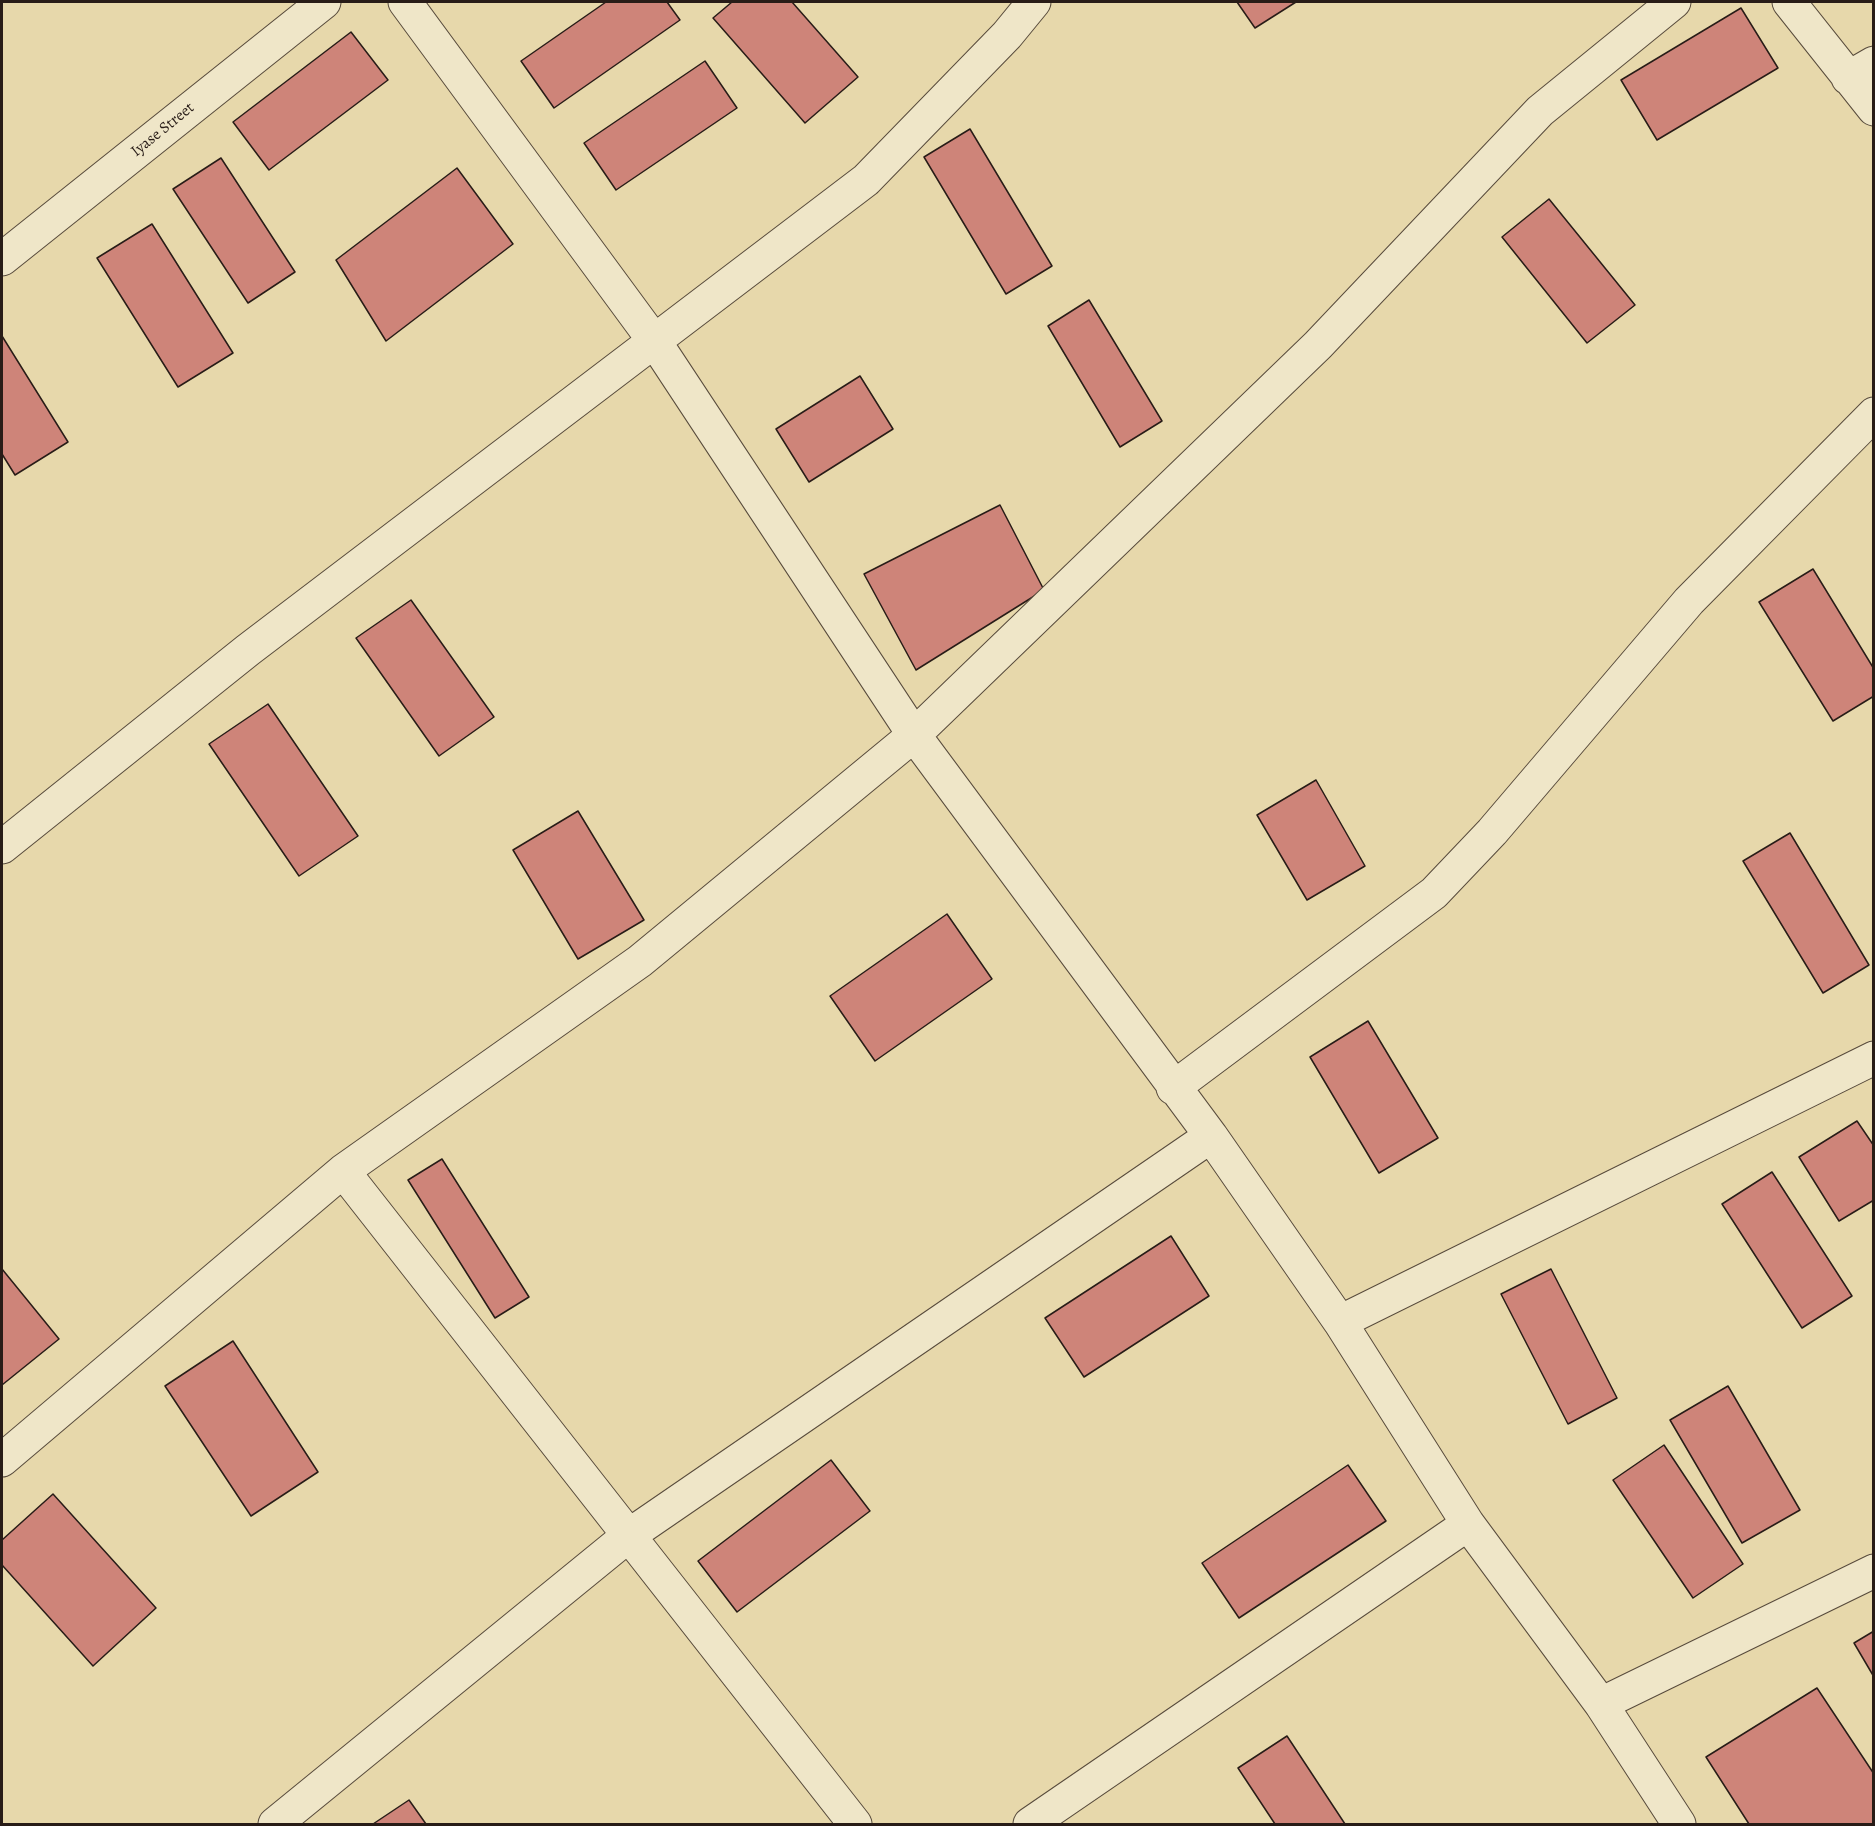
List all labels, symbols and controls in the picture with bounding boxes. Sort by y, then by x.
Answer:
street label: Iyase Street [128,99,198,161]

